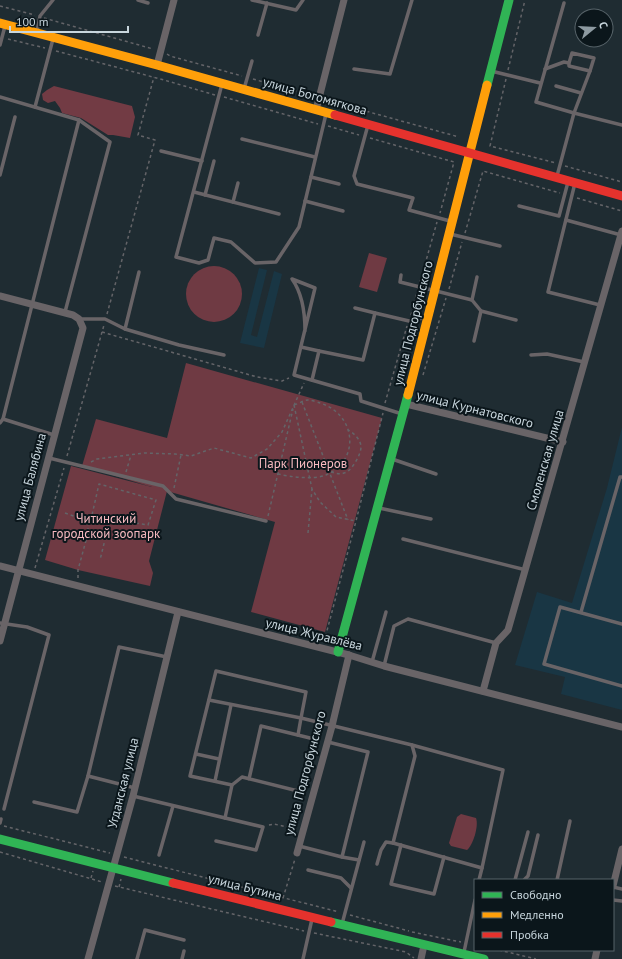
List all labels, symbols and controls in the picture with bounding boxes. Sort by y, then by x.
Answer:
scale bar [10,8,128,34]
north arrow [574,8,614,48]
text: 100 m [16,14,49,29]
text: С [596,20,611,30]
street label: улица Богомягкова [261,73,369,119]
street label: улица Подгорбунского [389,259,437,387]
street label: улица Курнатовского [415,386,535,432]
street label: Смоленская улица [522,408,568,512]
street label: улица Балябина [10,431,50,523]
park label: Парк Пионеров [259,455,347,472]
park label: Читинский городской зоопарк [52,510,161,542]
street label: улица Журавлёва [264,614,364,654]
street label: улица Подгорбунского [280,709,330,837]
street label: Угданская улица [104,736,142,830]
street label: улица Бутина [206,870,284,904]
legend [474,879,614,951]
text: Свободно [510,887,561,902]
text: Медленно [510,907,564,922]
text: Пробка [510,927,549,942]

